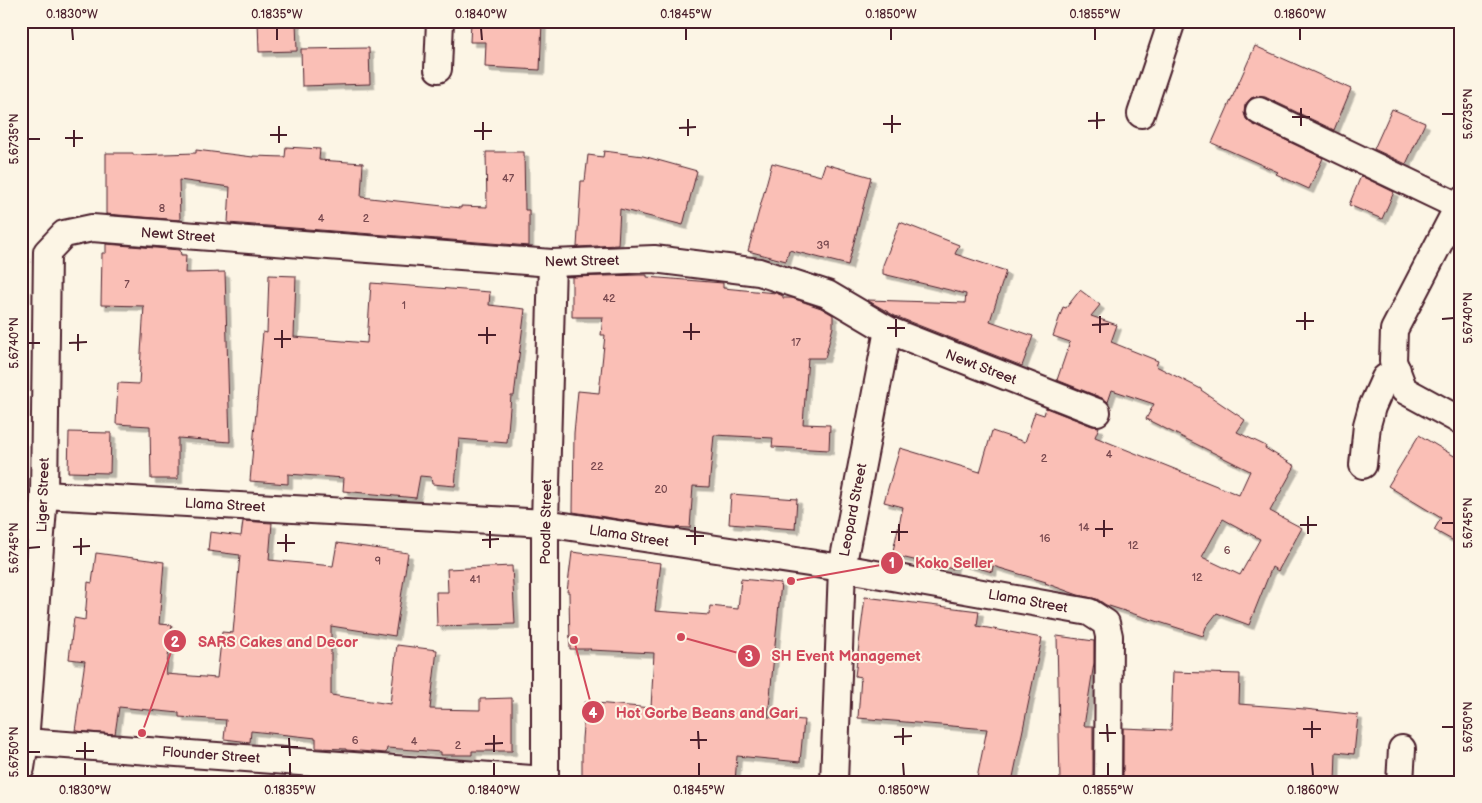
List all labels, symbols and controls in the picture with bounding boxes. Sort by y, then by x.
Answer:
text: 0.1830°W [46,7,98,22]
text: 0.1835°W [251,7,303,22]
text: 0.1840°W [455,7,507,22]
text: 0.1845°W [660,7,712,22]
text: 0.1850°W [865,7,917,22]
text: 0.1855°W [1069,7,1121,22]
text: 0.1860°W [1274,7,1326,22]
text: 5.6735°N [1461,88,1476,140]
text: 5.6735°N [7,113,22,165]
house number: 47 [502,172,515,185]
house number: 8 [159,202,165,215]
house number: 4 [318,212,325,225]
house number: 2 [363,212,370,225]
street label: Newt Street [140,224,216,246]
house number: 39 [816,239,830,252]
street label: Newt Street [545,252,620,270]
house number: 7 [124,278,130,291]
house number: 42 [602,292,616,305]
text: 5.6740°N [1461,292,1476,344]
house number: 1 [402,299,406,312]
text: 5.6740°N [7,317,22,369]
house number: 17 [791,336,801,349]
street label: Newt Street [943,346,1019,389]
house number: 4 [1106,448,1113,461]
house number: 2 [1041,452,1048,465]
street label: Liger Street [33,457,53,533]
house number: 22 [591,460,604,473]
street label: Leopard Street [836,461,871,558]
street label: Poodle Street [537,478,555,565]
house number: 20 [655,483,668,496]
street label: Llama Street [184,494,266,516]
text: 5.6745°N [1461,497,1476,549]
street label: Llama Street [588,521,671,551]
house number: 14 [1079,521,1090,534]
text: 5.6745°N [7,522,22,574]
house number: 16 [1040,532,1051,545]
house number: 12 [1128,539,1139,552]
house number: 6 [1224,544,1231,557]
callout: Koko Seller [880,548,1003,578]
text: 1 [889,554,895,573]
text: Koko Seller [915,554,994,573]
house number: 9 [375,555,381,568]
house number: 12 [1192,571,1203,584]
house number: 41 [470,573,480,586]
street label: Llama Street [987,586,1070,616]
callout: SARS Cakes and Decor [163,626,368,656]
text: 2 [171,633,180,652]
text: SARS Cakes and Decor [198,633,359,652]
callout: SH Event Managemet [737,641,931,671]
text: 3 [745,647,754,666]
text: SH Event Managemet [772,647,920,666]
callout: Hot Gorbe Beans and Gari [580,697,808,727]
text: 5.6750°N [1461,702,1476,752]
text: 4 [589,704,598,723]
text: Hot Gorbe Beans and Gari [616,704,798,723]
text: 5.6750°N [7,727,22,777]
house number: 6 [352,734,359,747]
house number: 4 [411,735,418,748]
house number: 2 [455,739,462,752]
street label: Flounder Street [161,743,261,767]
text: 0.1830°W [59,783,111,798]
text: 0.1835°W [264,783,316,798]
text: 0.1840°W [468,783,520,798]
text: 0.1845°W [673,783,725,798]
text: 0.1850°W [878,783,930,798]
text: 0.1855°W [1082,783,1134,798]
text: 0.1860°W [1287,783,1339,798]

